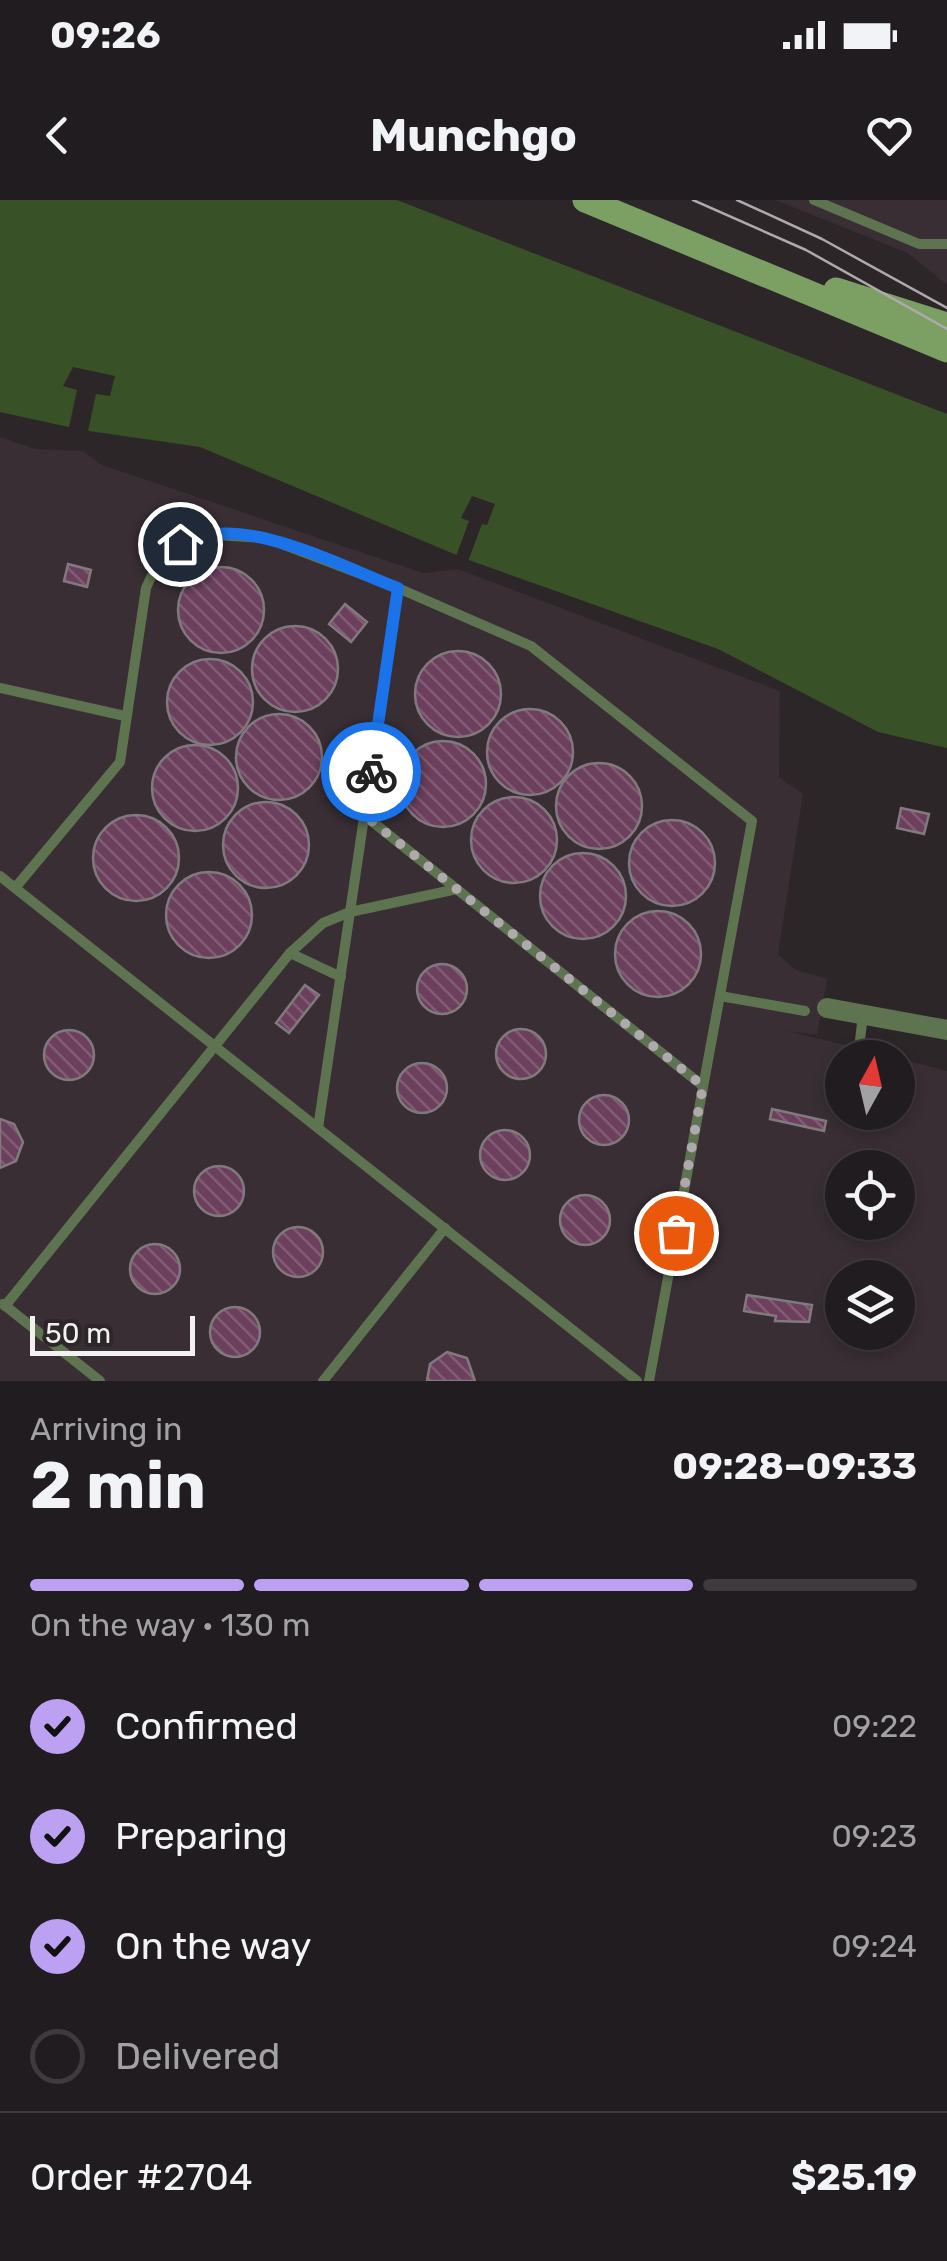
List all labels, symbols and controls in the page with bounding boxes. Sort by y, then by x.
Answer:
text: 09:26 [50,12,161,58]
icon: back [30,108,85,163]
icon: heart [862,108,917,163]
text: Munchgo [370,109,577,162]
pin [138,502,223,587]
icon: home [153,517,208,572]
courier [321,722,421,822]
icon: bike [344,745,399,800]
north arrow [825,1040,915,1130]
map controls [825,1040,915,1350]
button: locate [825,1150,915,1240]
pin [634,1191,719,1276]
icon: bag [649,1206,704,1261]
button: layers [825,1260,915,1350]
scale bar [30,1311,195,1356]
text: 50 m [45,1317,111,1350]
text: Arriving in [30,1410,182,1448]
text: 09:28–09:33 [672,1443,917,1489]
text: 2 min [30,1447,206,1524]
text: On the way · 130 m [30,1606,310,1644]
icon: check [30,1699,85,1754]
text: Confirmed [115,1703,298,1749]
text: 09:22 [832,1707,917,1745]
icon: check [30,1809,85,1864]
text: Preparing [115,1813,288,1859]
text: 09:23 [831,1817,917,1855]
icon: check [30,1919,85,1974]
text: On the way [115,1923,311,1969]
text: 09:24 [831,1927,917,1965]
text: Delivered [115,2033,280,2079]
text: Order #2704 [30,2154,253,2200]
text: $25.19 [791,2154,917,2200]

